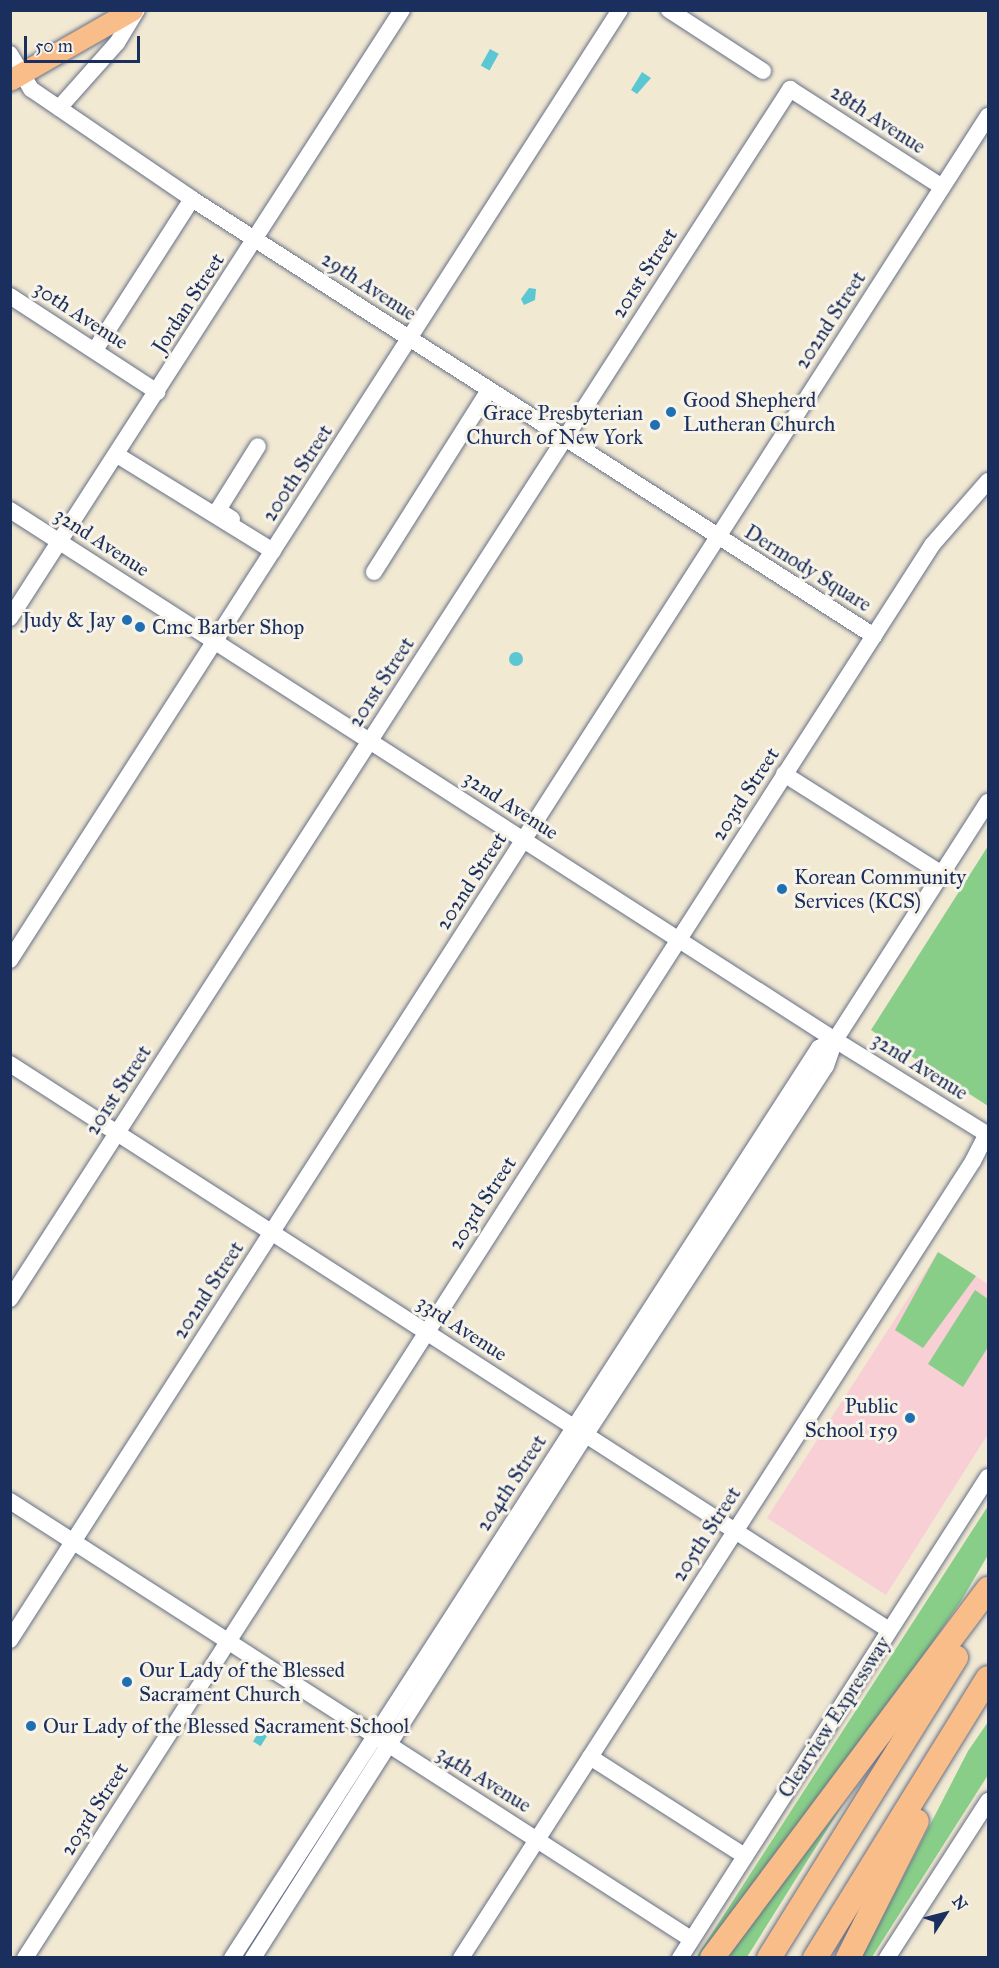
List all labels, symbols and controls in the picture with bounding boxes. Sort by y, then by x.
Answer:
scale bar [27,24,142,62]
text: 50 m [35,35,73,57]
street label: 28th Avenue [826,79,930,159]
street label: 201st Street [606,223,682,323]
street label: 29th Avenue [317,246,421,326]
street label: Jordan Street [146,248,230,358]
street label: 202nd Street [789,266,871,374]
street label: 30th Avenue [29,275,133,355]
place label: Good Shepherd Lutheran Church [683,387,835,437]
place label: Grace Presbyterian Church of New York [466,400,643,450]
marker: Good Shepherd Lutheran Church [664,405,678,419]
marker: Grace Presbyterian Church of New York [648,418,662,432]
street label: 200th Street [256,420,338,526]
street label: 32nd Avenue [50,502,154,582]
street label: Dermody Square [740,519,876,617]
place label: Judy & Jay [22,607,115,633]
marker: Judy & Jay [120,613,134,627]
place label: Cmc Barber Shop [152,614,304,640]
marker: Cmc Barber Shop [133,620,147,634]
street label: 201st Street [343,632,419,732]
street label: 203rd Street [706,743,784,845]
street label: 32nd Avenue [459,765,563,845]
street label: 202nd Street [430,827,512,935]
place label: Korean Community Services (KCS) [794,864,966,914]
marker: Korean Community Services (KCS) [775,882,789,896]
street label: 32nd Avenue [867,1027,973,1105]
street label: 201st Street [80,1040,156,1140]
street label: 203rd Street [443,1152,521,1254]
street label: 202nd Street [167,1236,249,1344]
street label: 33rd Avenue [412,1289,512,1367]
place label: Public School 159 [805,1393,898,1443]
marker: Public School 159 [903,1411,917,1425]
street label: 204th Street [470,1430,552,1536]
street label: 205th Street [666,1482,746,1586]
street label: Clearview Expressway [772,1632,896,1802]
place label: Our Lady of the Blessed Sacrament Church [139,1657,345,1707]
marker: Our Lady of the Blessed Sacrament Church [120,1675,134,1689]
place label: Our Lady of the Blessed Sacrament School [43,1713,409,1739]
marker: Our Lady of the Blessed Sacrament School [24,1719,38,1733]
street label: 34th Avenue [432,1740,536,1818]
street label: 203rd Street [55,1758,133,1860]
north arrow [915,1884,975,1944]
text: N [948,1892,972,1914]

